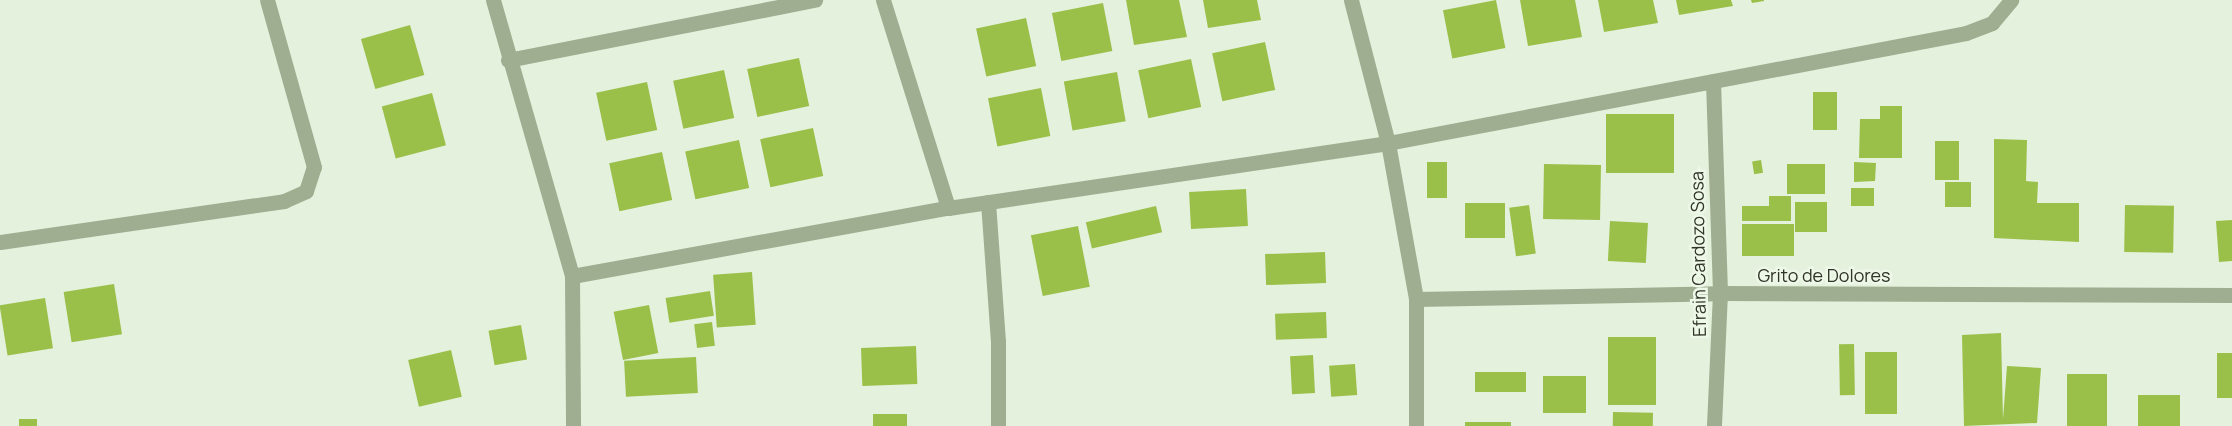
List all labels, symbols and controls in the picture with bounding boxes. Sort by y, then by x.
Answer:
street label: Efrain Cardozo Sosa [1686,171,1710,337]
street label: Grito de Dolores [1757,264,1891,286]

